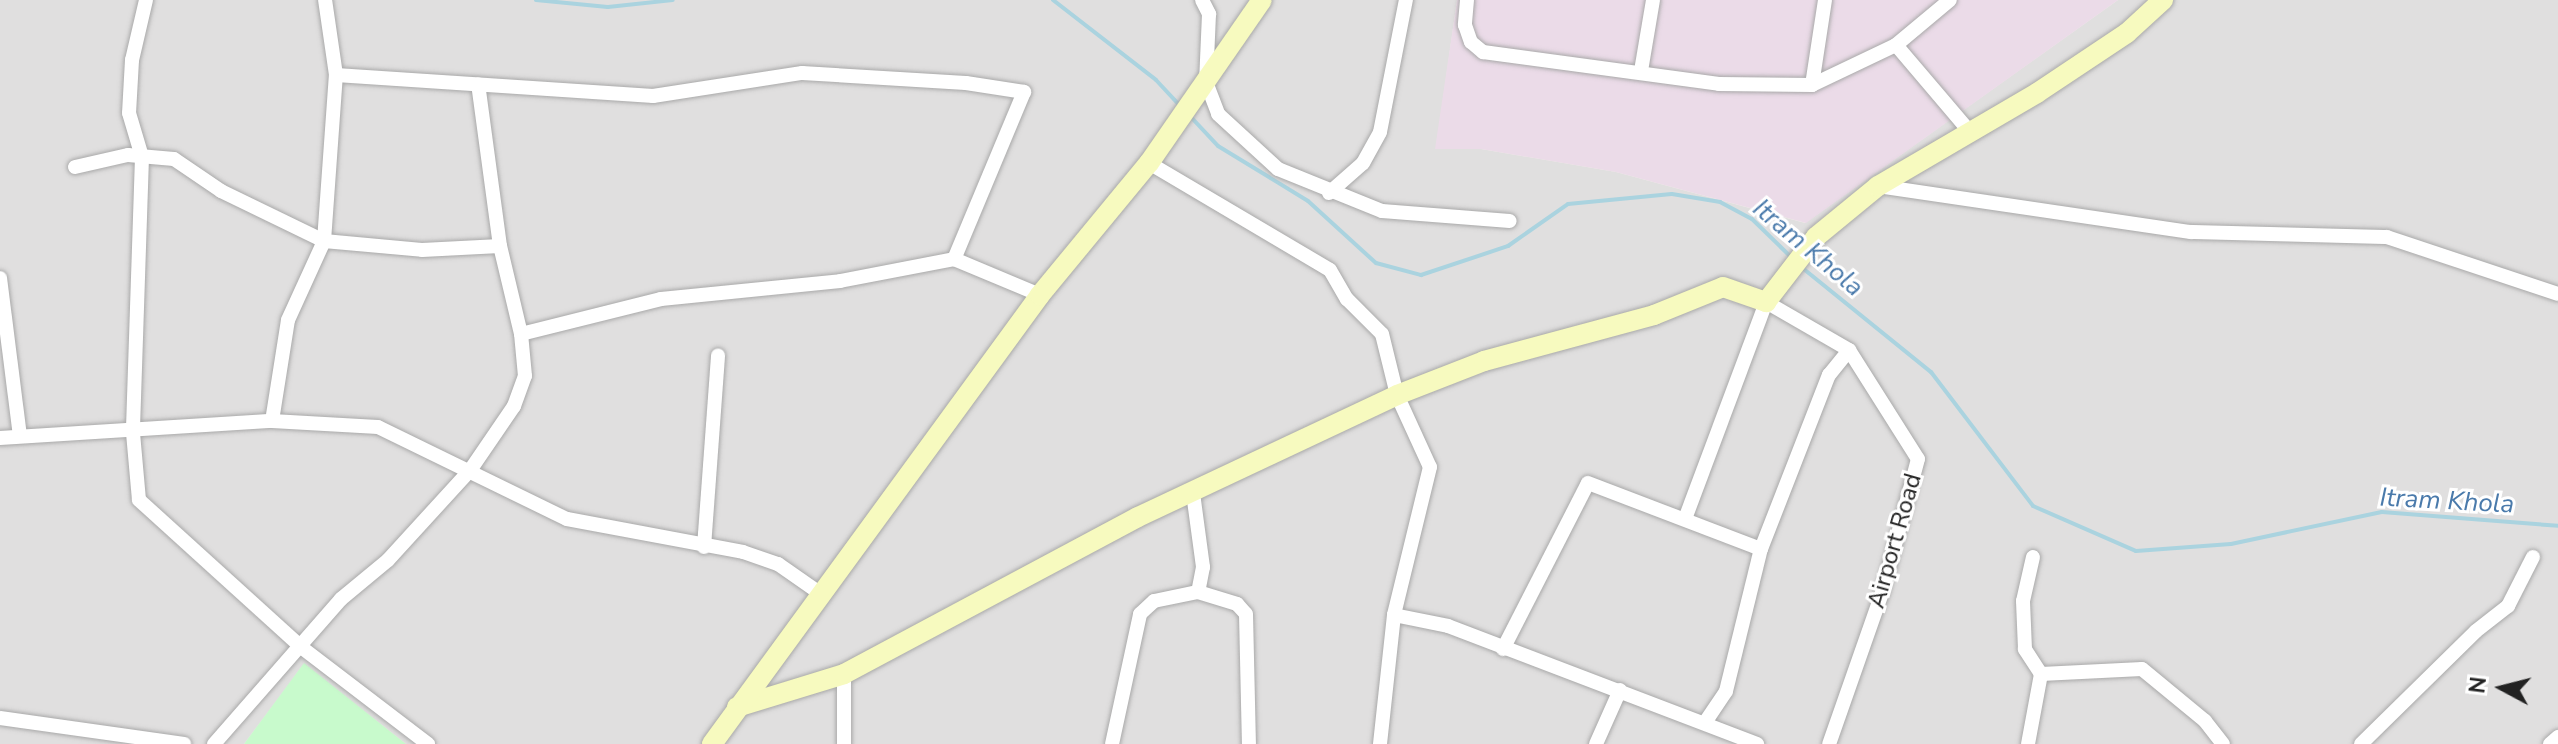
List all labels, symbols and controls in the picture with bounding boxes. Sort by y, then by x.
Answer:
water label: Itram Khola [1746,193,1870,303]
street label: Airport Road [1862,470,1928,612]
water label: Itram Khola [2379,482,2515,520]
north arrow [2462,648,2542,728]
text: N [2462,675,2494,695]

